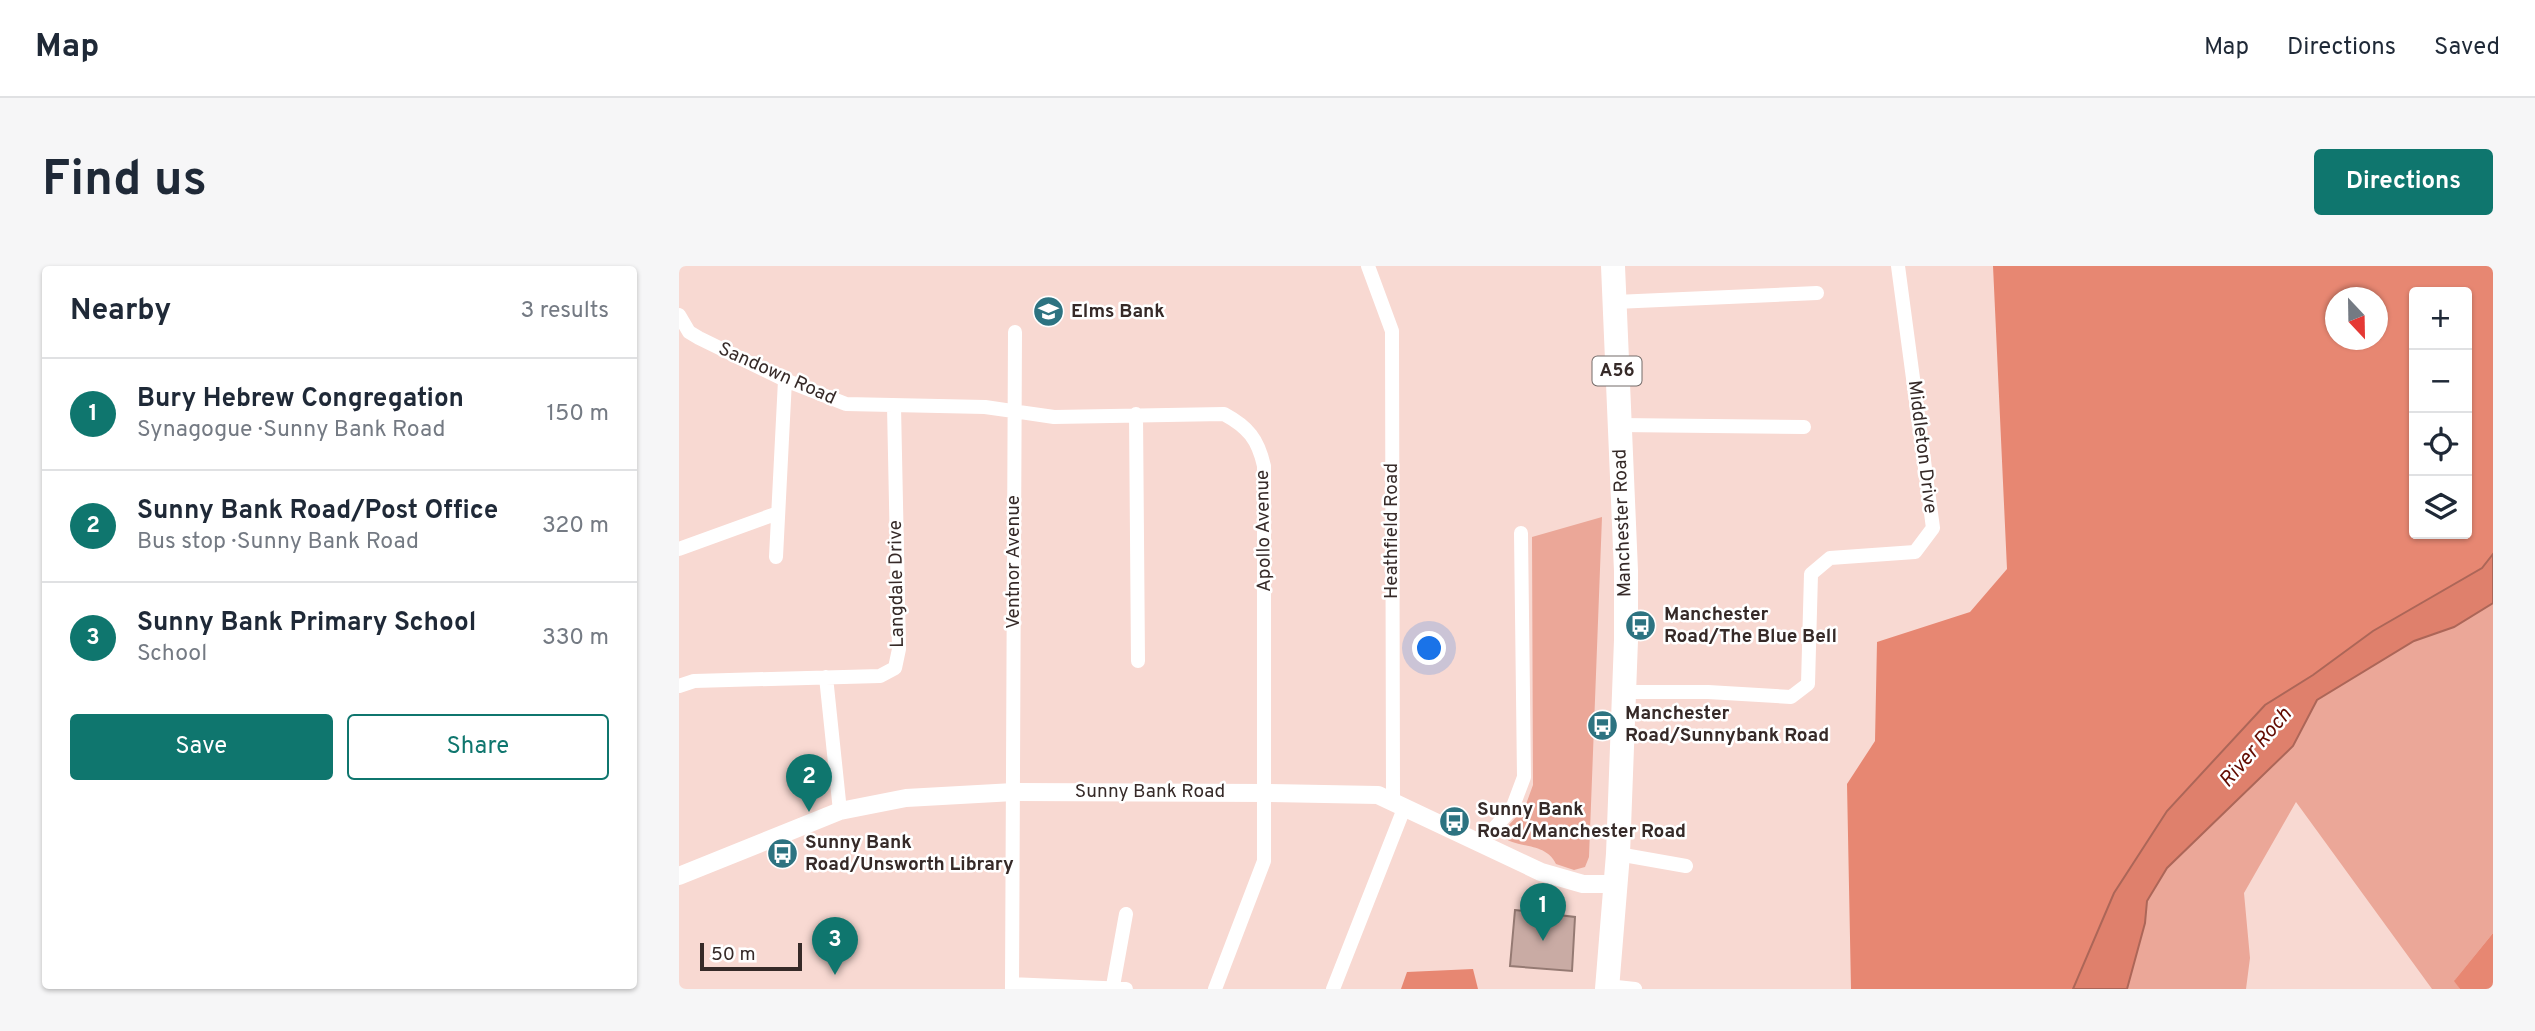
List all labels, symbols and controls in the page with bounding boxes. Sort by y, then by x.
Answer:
text: Map [35,27,99,69]
text: Map [2204,33,2249,63]
text: Directions [2287,33,2396,63]
text: Saved [2434,33,2500,63]
button: Directions [2314,149,2493,215]
text: Find us [42,151,207,213]
north arrow [2325,287,2388,350]
map controls [2409,287,2472,539]
button: + [2409,287,2472,350]
text: Nearby [70,293,171,330]
school or university icon: Elms Bank [1031,295,1065,329]
text: 3 results [520,297,609,326]
place label: Elms Bank [1071,300,1165,324]
street label: Sandown Road [714,337,840,411]
button: − [2409,350,2472,413]
road number: A56 [1593,356,1641,386]
street label: Middleton Drive [1902,379,1942,515]
text: Bury Hebrew Congregation [137,383,464,416]
text: 1 [88,400,98,429]
text: 150 m [547,400,609,429]
button: locate [2409,413,2472,476]
text: Synagogue · Sunny Bank Road [137,416,445,445]
street label: Manchester Road [1608,448,1638,598]
street label: Heathfield Road [1380,463,1404,599]
street label: Apollo Avenue [1251,470,1277,592]
button: layers [2409,476,2472,539]
text: Sunny Bank Road/Post Office [137,495,498,528]
street label: Ventnor Avenue [1002,495,1026,629]
text: 2 [86,512,100,541]
text: 320 m [542,512,609,541]
street label: Langdale Drive [884,520,910,648]
text: Bus stop · Sunny Bank Road [137,528,419,557]
place label: Manchester Road/The Blue Bell [1664,603,1837,649]
text: Sunny Bank Primary School [137,607,476,640]
bus stop icon: Manchester Road/The Blue Bell [1624,609,1658,643]
text: 3 [86,624,100,653]
text: 330 m [542,624,609,653]
your location [1412,631,1446,665]
text: School [137,640,207,669]
place label: Manchester Road/Sunnybank Road [1625,702,1829,748]
water label: River Roch [2214,702,2299,794]
bus stop icon: Manchester Road/Sunnybank Road [1585,708,1619,742]
button: Save [70,714,333,780]
button: Share [347,714,609,780]
pin: 2 [786,754,832,812]
street label: Sunny Bank Road [1075,780,1225,804]
place label: Sunny Bank Road/Manchester Road [1477,798,1686,844]
bus stop icon: Sunny Bank Road/Manchester Road [1437,804,1471,838]
place label: Sunny Bank Road/Unsworth Library [805,831,1014,877]
bus stop icon: Sunny Bank Road/Unsworth Library [765,837,799,871]
pin: 1 [1520,883,1566,941]
pin: 3 [812,917,858,975]
scale bar [700,940,801,972]
text: 50 m [711,943,756,967]

